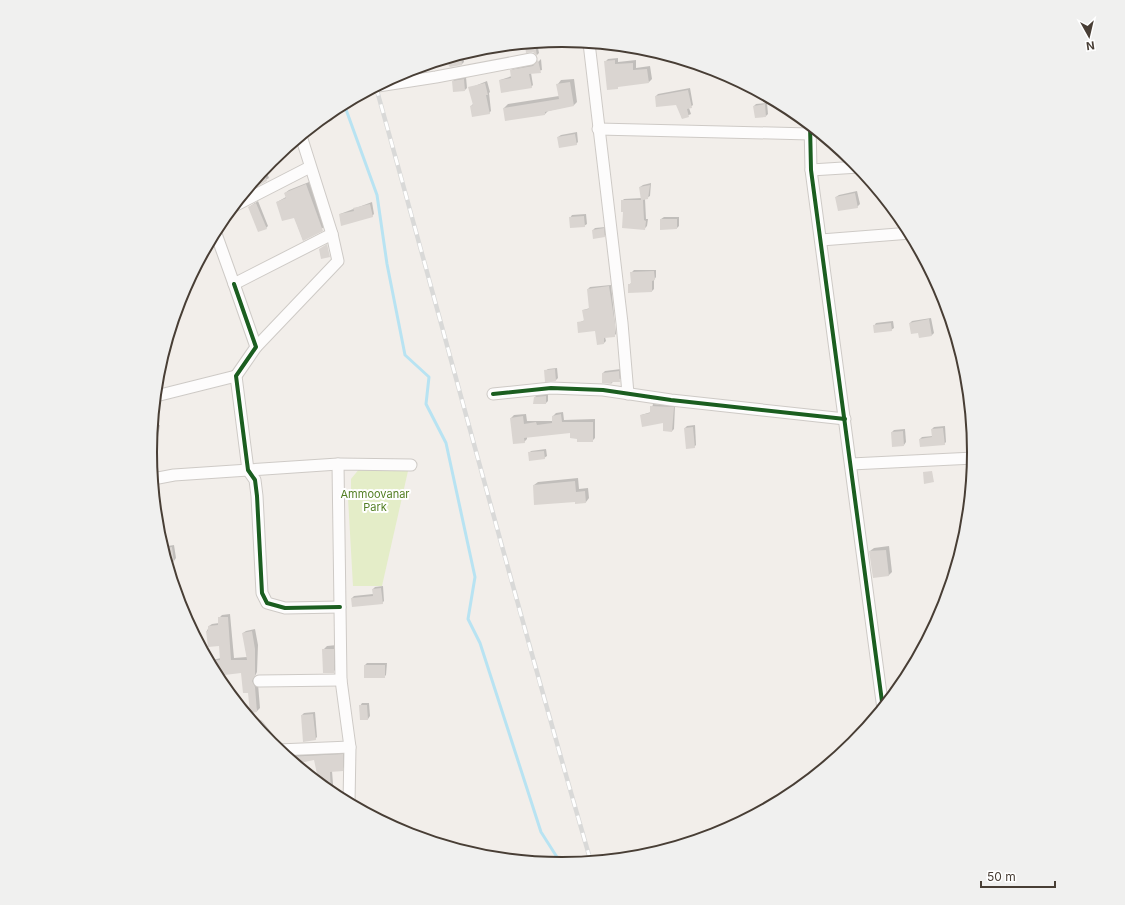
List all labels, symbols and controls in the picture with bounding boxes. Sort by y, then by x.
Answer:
north arrow [1069,16,1109,56]
text: N [1085,38,1096,53]
park label: Ammoovanar Park [341,487,409,514]
scale bar [981,863,1055,889]
text: 50 m [987,869,1016,884]

